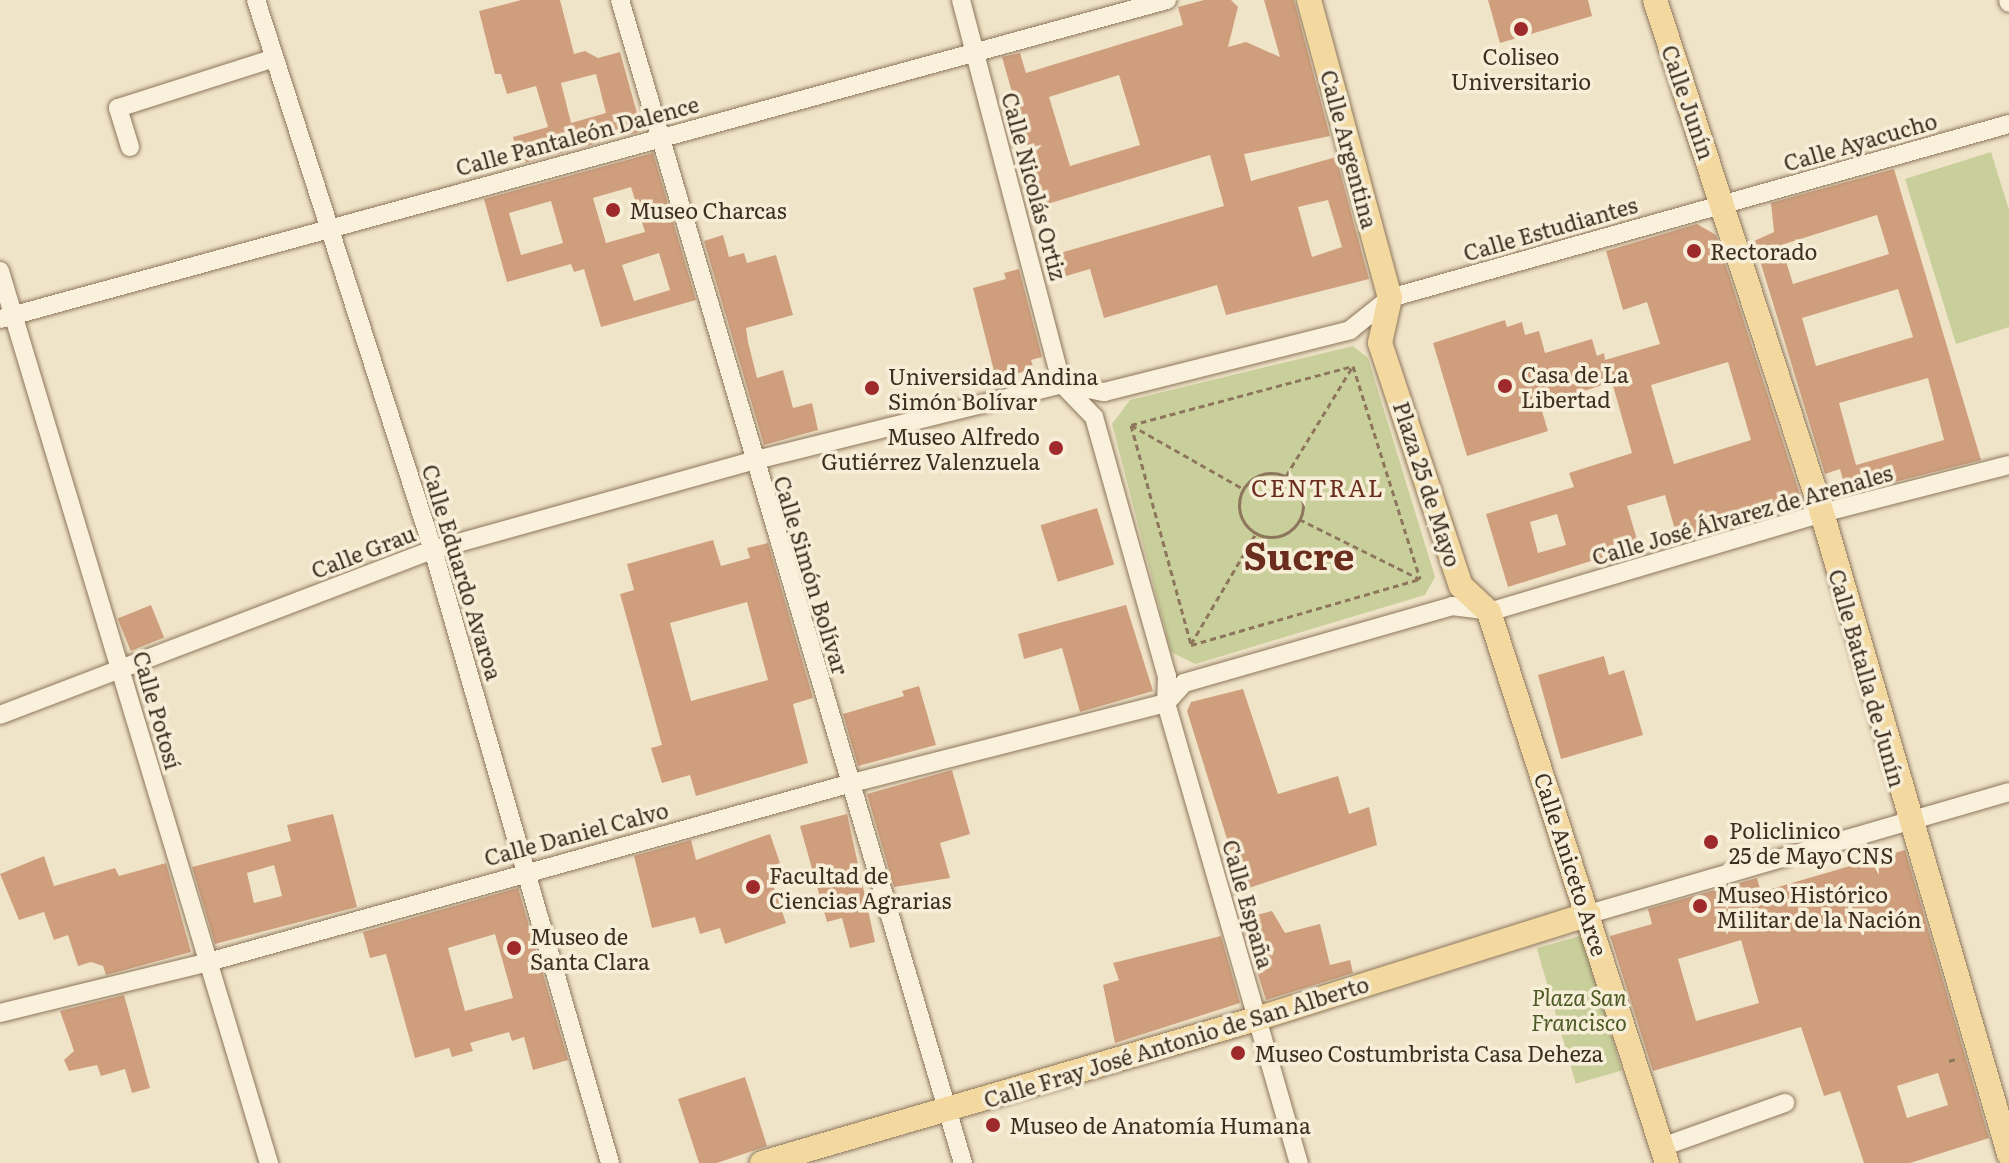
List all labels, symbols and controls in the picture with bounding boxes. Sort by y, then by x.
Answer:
marker: Coliseo Universitario [1512,20,1530,38]
street label: Calle Junín [1657,41,1721,163]
place label: Coliseo Universitario [1451,42,1591,94]
street label: Calle Argentina [1316,67,1384,231]
street label: Calle Nicolás Ortiz [997,89,1073,283]
street label: Calle Pantaleón Dalence [453,90,701,180]
street label: Calle Ayacucho [1780,106,1940,176]
street label: Calle Estudiantes [1460,191,1640,265]
place label: Museo Charcas [629,197,787,223]
marker: Museo Charcas [604,201,622,219]
place label: Rectorado [1710,238,1817,264]
marker: Rectorado [1685,242,1703,260]
place label: Casa de La Libertad [1521,360,1629,412]
place label: Universidad Andina Simón Bolívar [888,362,1098,414]
marker: Casa de La Libertad [1496,377,1514,395]
marker: Universidad Andina Simón Bolívar [863,379,881,397]
street label: Plaza 25 de Mayo [1389,398,1467,570]
place label: Museo Alfredo Gutiérrez Valenzuela [821,422,1040,474]
marker: Museo Alfredo Gutiérrez Valenzuela [1047,439,1065,457]
street label: Calle José Álvarez de Arenales [1589,458,1895,570]
street label: Calle Eduardo Avaroa [418,461,508,683]
street label: Calle Simón Bolívar [769,472,855,678]
district label: CENTRAL [1251,473,1385,501]
street label: Calle Grau [307,519,419,583]
district label: Sucre [1244,531,1354,577]
street label: Calle Batalla de Junín [1824,566,1912,790]
street label: Calle Potosí [129,648,187,772]
street label: Calle Aniceto Arce [1530,769,1614,959]
street label: Calle Daniel Calvo [481,796,671,870]
place label: Policlinico 25 de Mayo CNS [1729,816,1893,868]
marker: Policlinico 25 de Mayo CNS [1700,831,1722,853]
street label: Calle España [1218,836,1280,972]
place label: Facultad de Ciencias Agrarias [769,861,951,912]
marker: Facultad de Ciencias Agrarias [744,878,762,896]
place label: Museo Histórico Militar de la Nación [1716,880,1922,932]
marker: Museo Histórico Militar de la Nación [1691,897,1709,915]
place label: Museo de Santa Clara [530,922,650,974]
marker: Museo de Santa Clara [505,939,523,957]
street label: Calle Fray José Antonio de San Alberto [980,970,1372,1112]
park label: Plaza San Francisco [1531,983,1627,1034]
place label: Museo Costumbrista Casa Deheza [1254,1040,1603,1066]
marker: Museo Costumbrista Casa Deheza [1229,1044,1247,1062]
place label: Museo de Anatomía Humana [1009,1112,1311,1138]
marker: Museo de Anatomía Humana [984,1116,1002,1134]

